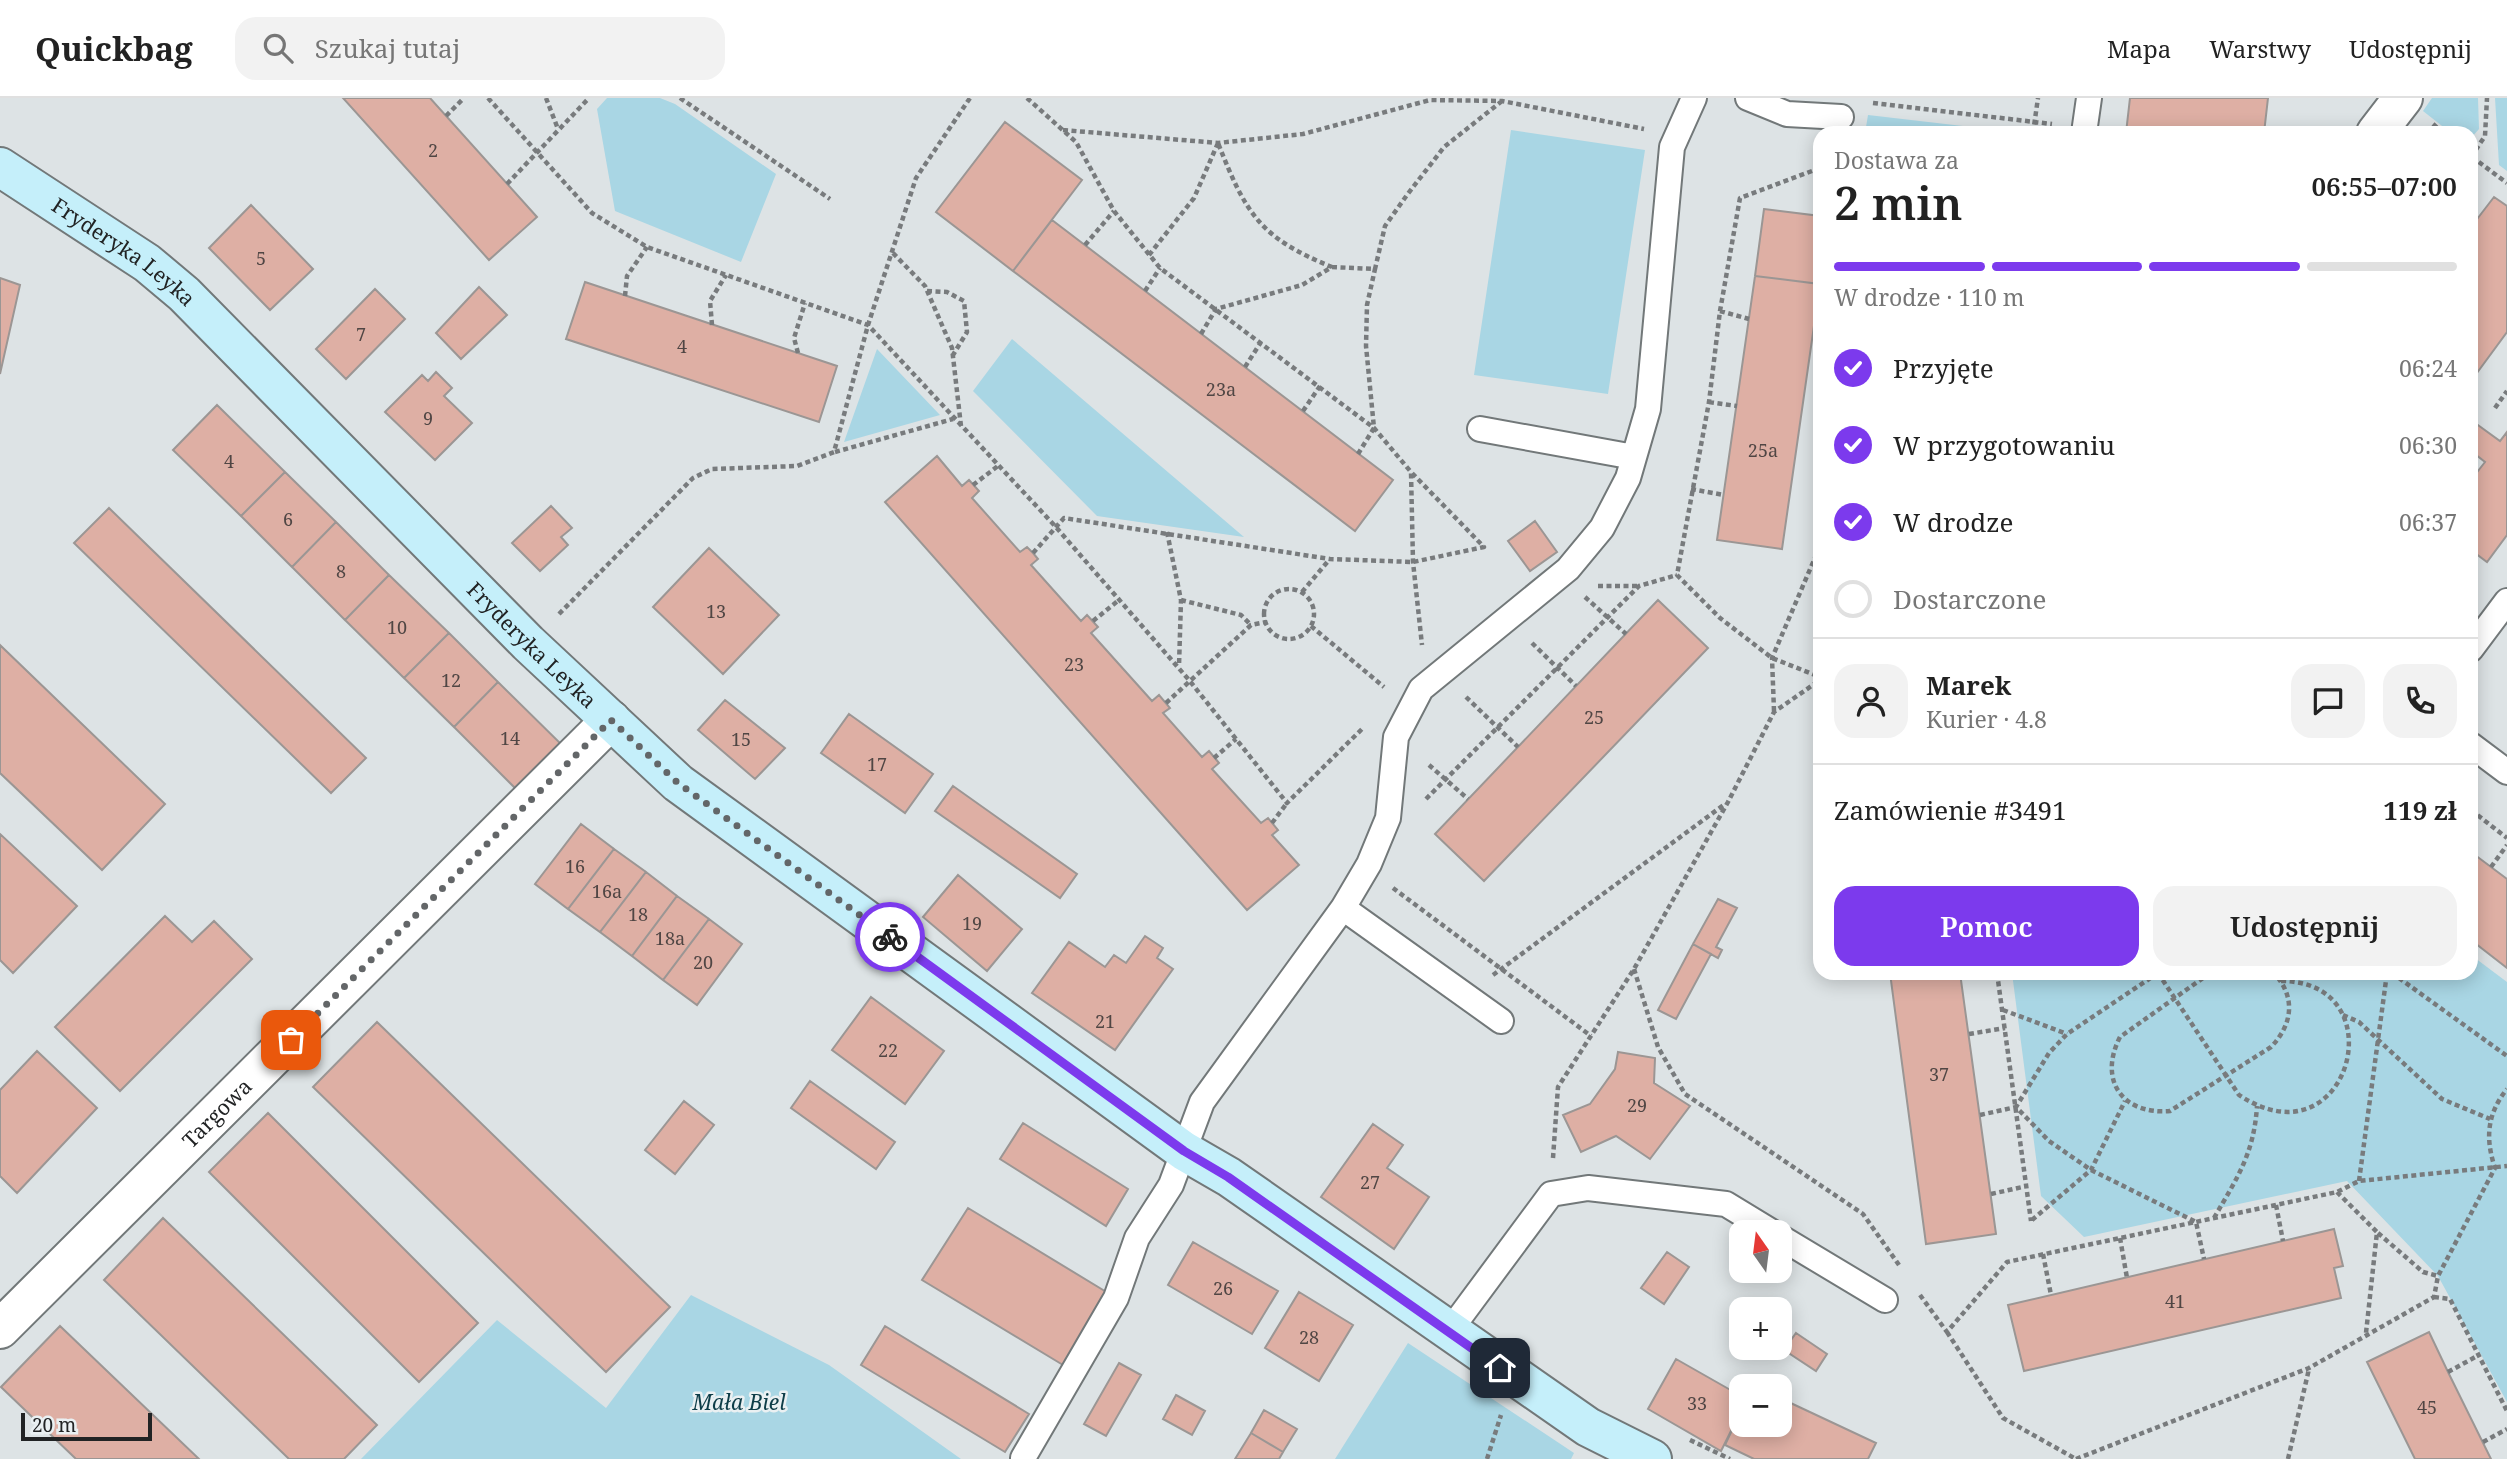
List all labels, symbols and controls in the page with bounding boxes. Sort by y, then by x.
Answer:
search box [235,17,725,80]
text: Quickbag [35,26,193,71]
icon: search [259,29,297,67]
text: Szukaj tutaj [315,30,460,66]
text: Mapa [2107,32,2171,65]
text: Warstwy [2209,32,2311,65]
text: Udostępnij [2349,32,2472,65]
house number: 2 [428,138,438,162]
text: Dostawa za [1834,144,1959,176]
text: 06:55–07:00 [2311,168,2457,204]
text: 2 min [1834,171,1962,233]
street label: Fryderyka Leyka [47,191,202,312]
house number: 5 [256,246,266,270]
text: W drodze · 110 m [1834,281,2024,313]
house number: 7 [356,322,366,346]
house number: 4 [677,334,687,358]
icon: check [1834,349,1872,387]
text: Przyjęte [1893,350,1994,386]
text: 06:24 [2399,352,2457,384]
house number: 23a [1206,377,1236,401]
house number: 9 [423,406,433,430]
icon: check [1834,426,1872,464]
text: W przygotowaniu [1893,427,2115,463]
text: 06:30 [2399,429,2457,461]
house number: 25a [1748,438,1778,462]
house number: 4 [224,449,234,473]
icon: check [1834,503,1872,541]
text: W drodze [1893,504,2013,540]
text: 06:37 [2399,506,2457,538]
house number: 6 [283,507,293,531]
house number: 8 [336,559,346,583]
street label: Fryderyka Leyka [461,576,603,714]
text: Dostarczone [1893,581,2046,617]
house number: 13 [706,599,726,623]
house number: 10 [387,615,407,639]
house number: 23 [1064,652,1084,676]
button: person [1834,664,1908,738]
button: chat [2291,664,2365,738]
button: phone [2383,664,2457,738]
text: Marek [1926,667,2011,703]
house number: 12 [441,668,461,692]
text: Kurier · 4.8 [1926,703,2047,735]
house number: 25 [1584,705,1604,729]
house number: 14 [500,726,520,750]
house number: 15 [731,727,751,751]
house number: 17 [867,752,887,776]
text: Zamówienie #3491 [1834,792,2067,828]
text: 119 zł [2383,792,2457,828]
house number: 16 [565,854,585,878]
house number: 16a [592,879,622,903]
button: Pomoc [1834,886,2139,966]
button: Udostępnij [2153,886,2457,966]
house number: 18 [628,902,648,926]
courier [855,902,925,972]
house number: 19 [962,911,982,935]
icon: bike [871,918,909,956]
house number: 18a [655,926,685,950]
house number: 20 [693,950,713,974]
house number: 21 [1095,1009,1115,1033]
pin [261,1010,321,1070]
icon: bag [272,1021,310,1059]
house number: 22 [878,1038,898,1062]
house number: 37 [1929,1062,1949,1086]
street label: Targowa [176,1072,258,1154]
house number: 29 [1627,1093,1647,1117]
house number: 27 [1360,1170,1380,1194]
north arrow [1729,1220,1792,1283]
map controls [1729,1220,1792,1437]
house number: 26 [1213,1276,1233,1300]
house number: 41 [2165,1289,2185,1313]
button: + [1729,1297,1792,1360]
house number: 28 [1299,1325,1319,1349]
pin [1470,1338,1530,1398]
icon: home [1481,1349,1519,1387]
button: − [1729,1374,1792,1437]
park label: Mała Biel [691,1388,786,1416]
house number: 33 [1687,1391,1707,1415]
house number: 45 [2417,1395,2437,1419]
scale bar [21,1410,152,1442]
text: 20 m [32,1412,76,1438]

